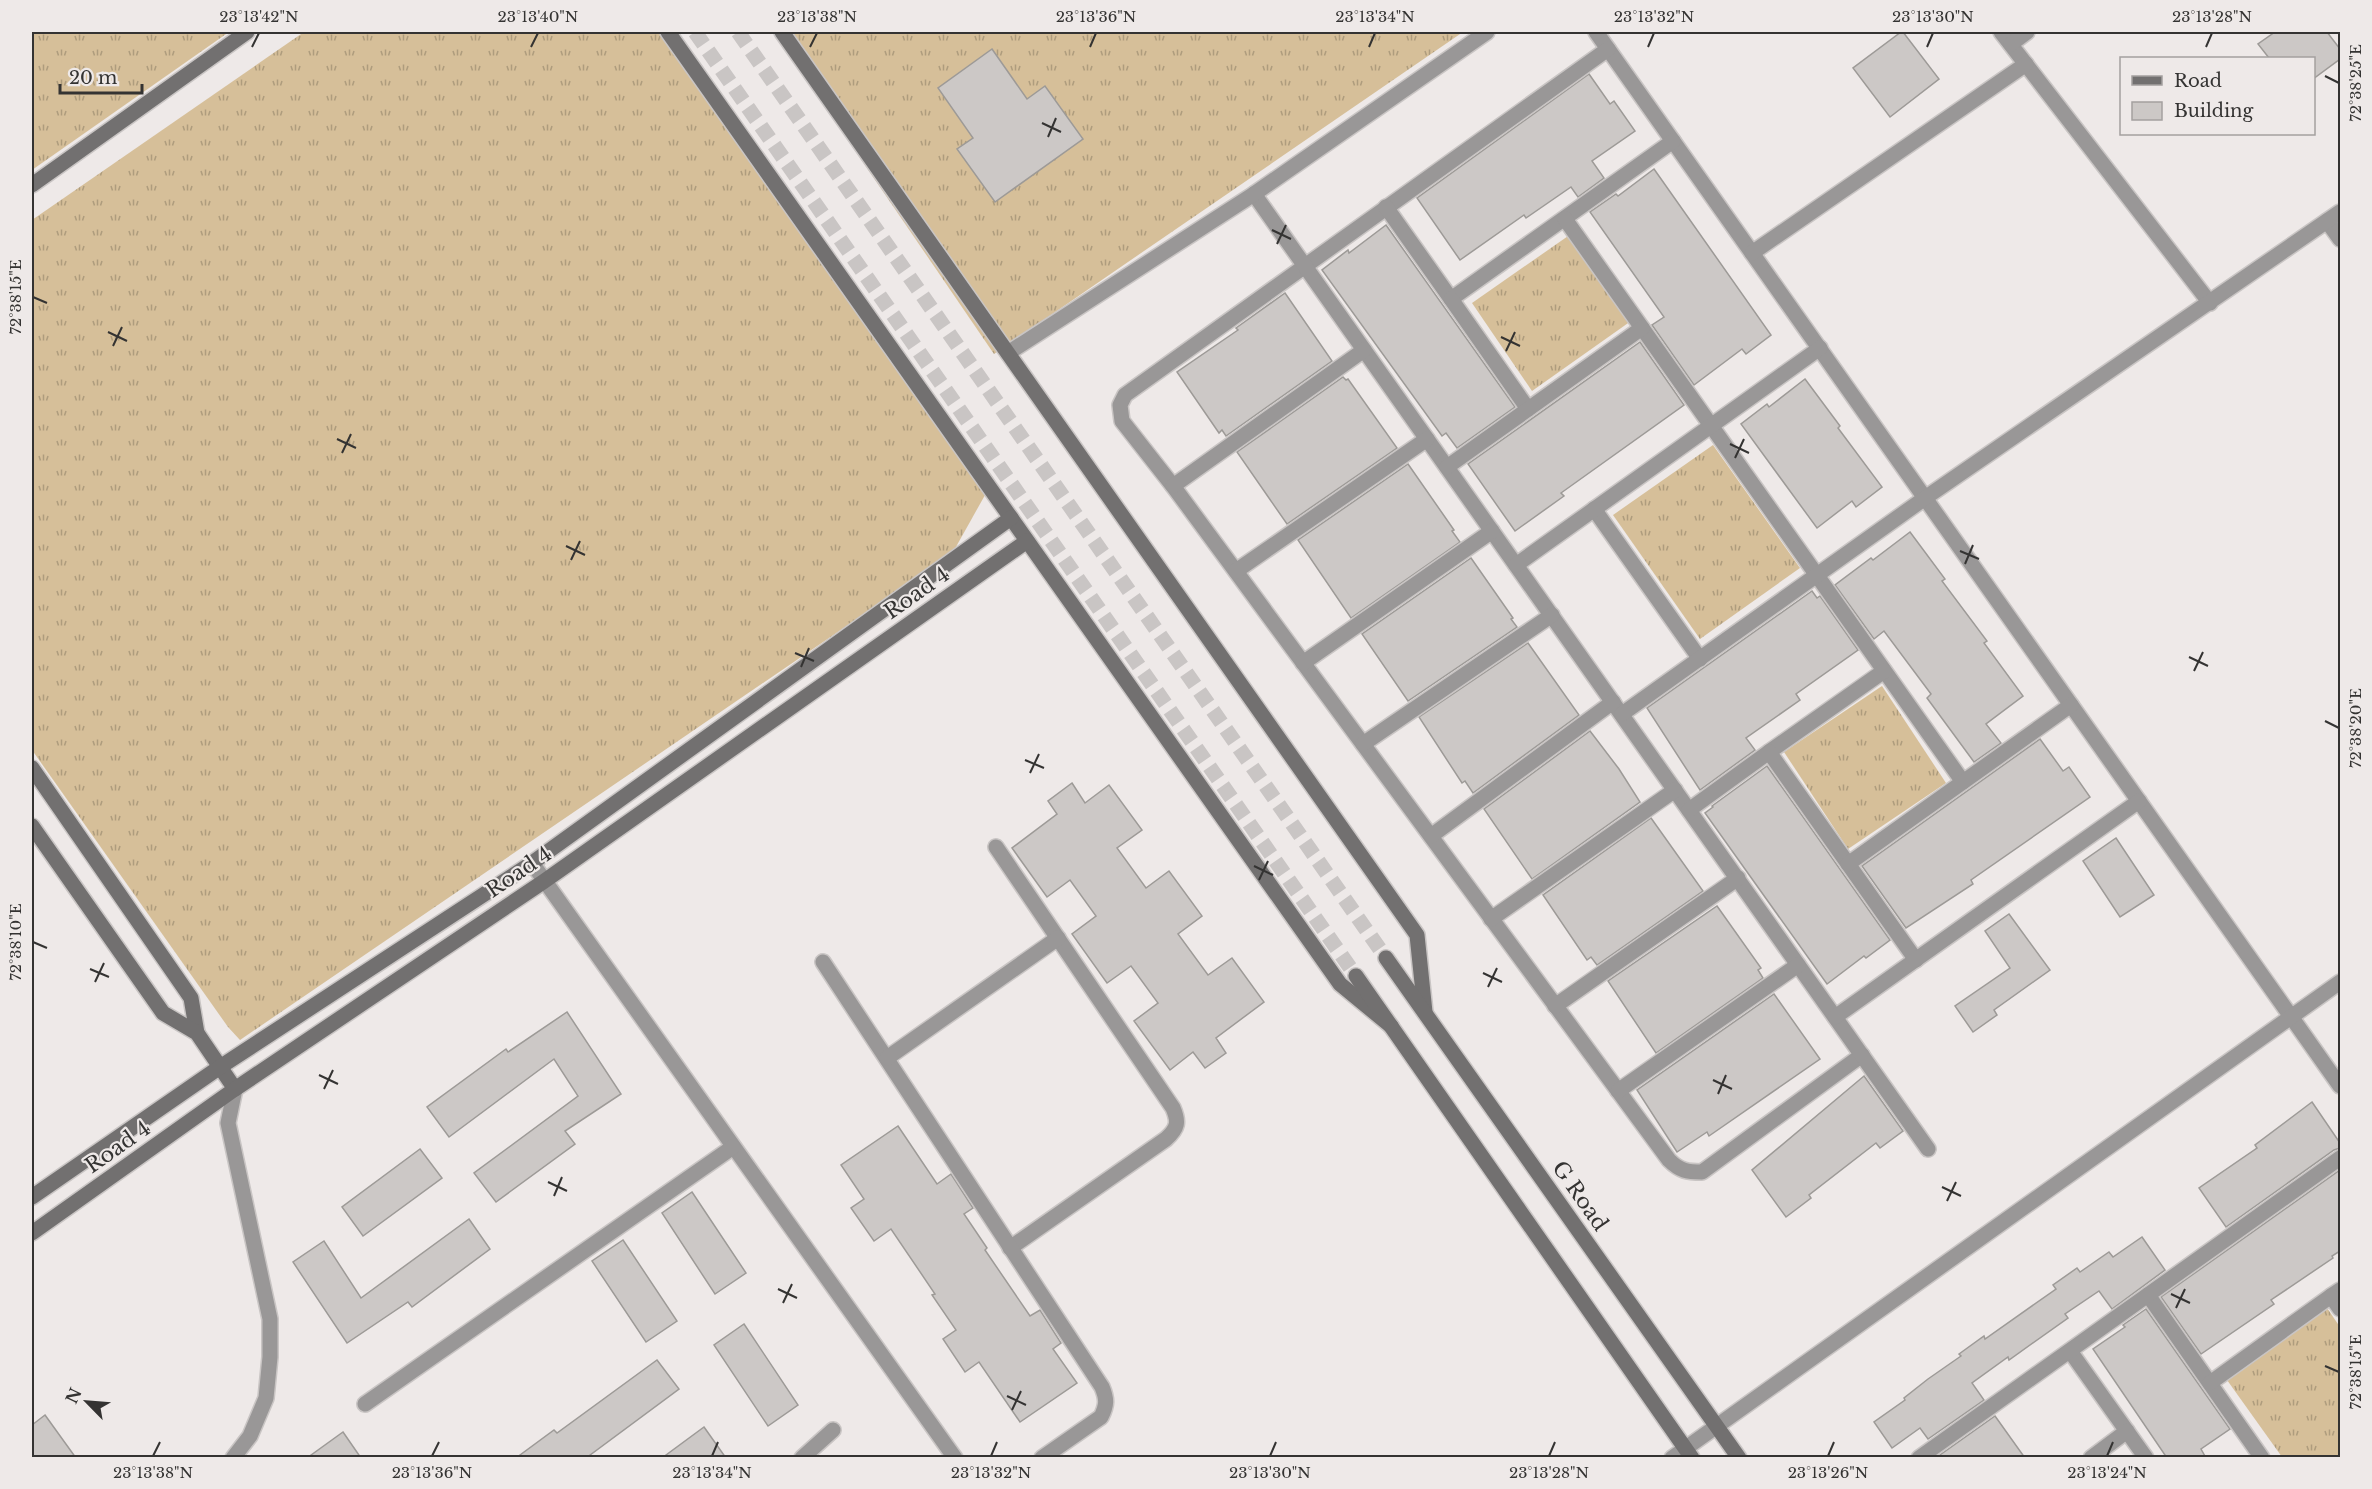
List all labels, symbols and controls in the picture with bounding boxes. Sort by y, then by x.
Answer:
text: 23°13'42"N [219,7,299,26]
text: 23°13'40"N [498,7,578,26]
text: 23°13'38"N [777,7,857,26]
text: 23°13'36"N [1056,7,1136,26]
text: 23°13'34"N [1335,7,1415,26]
text: 23°13'32"N [1614,7,1694,26]
text: 23°13'30"N [1892,7,1974,26]
text: 23°13'28"N [2172,7,2252,26]
text: 72°38'25"E [2346,44,2365,122]
scale bar [60,57,142,95]
legend [2120,57,2315,135]
text: 20 m [69,67,117,89]
text: Road [2174,70,2222,92]
text: Building [2174,100,2253,122]
text: 72°38'15"E [6,259,25,335]
street label: Road 4 [879,561,955,625]
text: 72°38'20"E [2346,688,2365,768]
street label: Road 4 [481,840,557,904]
text: 72°38'10"E [6,903,25,981]
street label: Road 4 [80,1115,156,1179]
street label: G Road [1546,1156,1614,1236]
text: 72°38'15"E [2346,1334,2365,1410]
north arrow [57,1372,117,1432]
text: N [61,1385,86,1407]
text: 23°13'38"N [113,1463,193,1482]
text: 23°13'36"N [392,1463,472,1482]
text: 23°13'34"N [672,1463,752,1482]
text: 23°13'32"N [951,1463,1031,1482]
text: 23°13'30"N [1229,1463,1311,1482]
text: 23°13'28"N [1509,1463,1589,1482]
text: 23°13'26"N [1788,1463,1868,1482]
text: 23°13'24"N [2067,1463,2147,1482]

